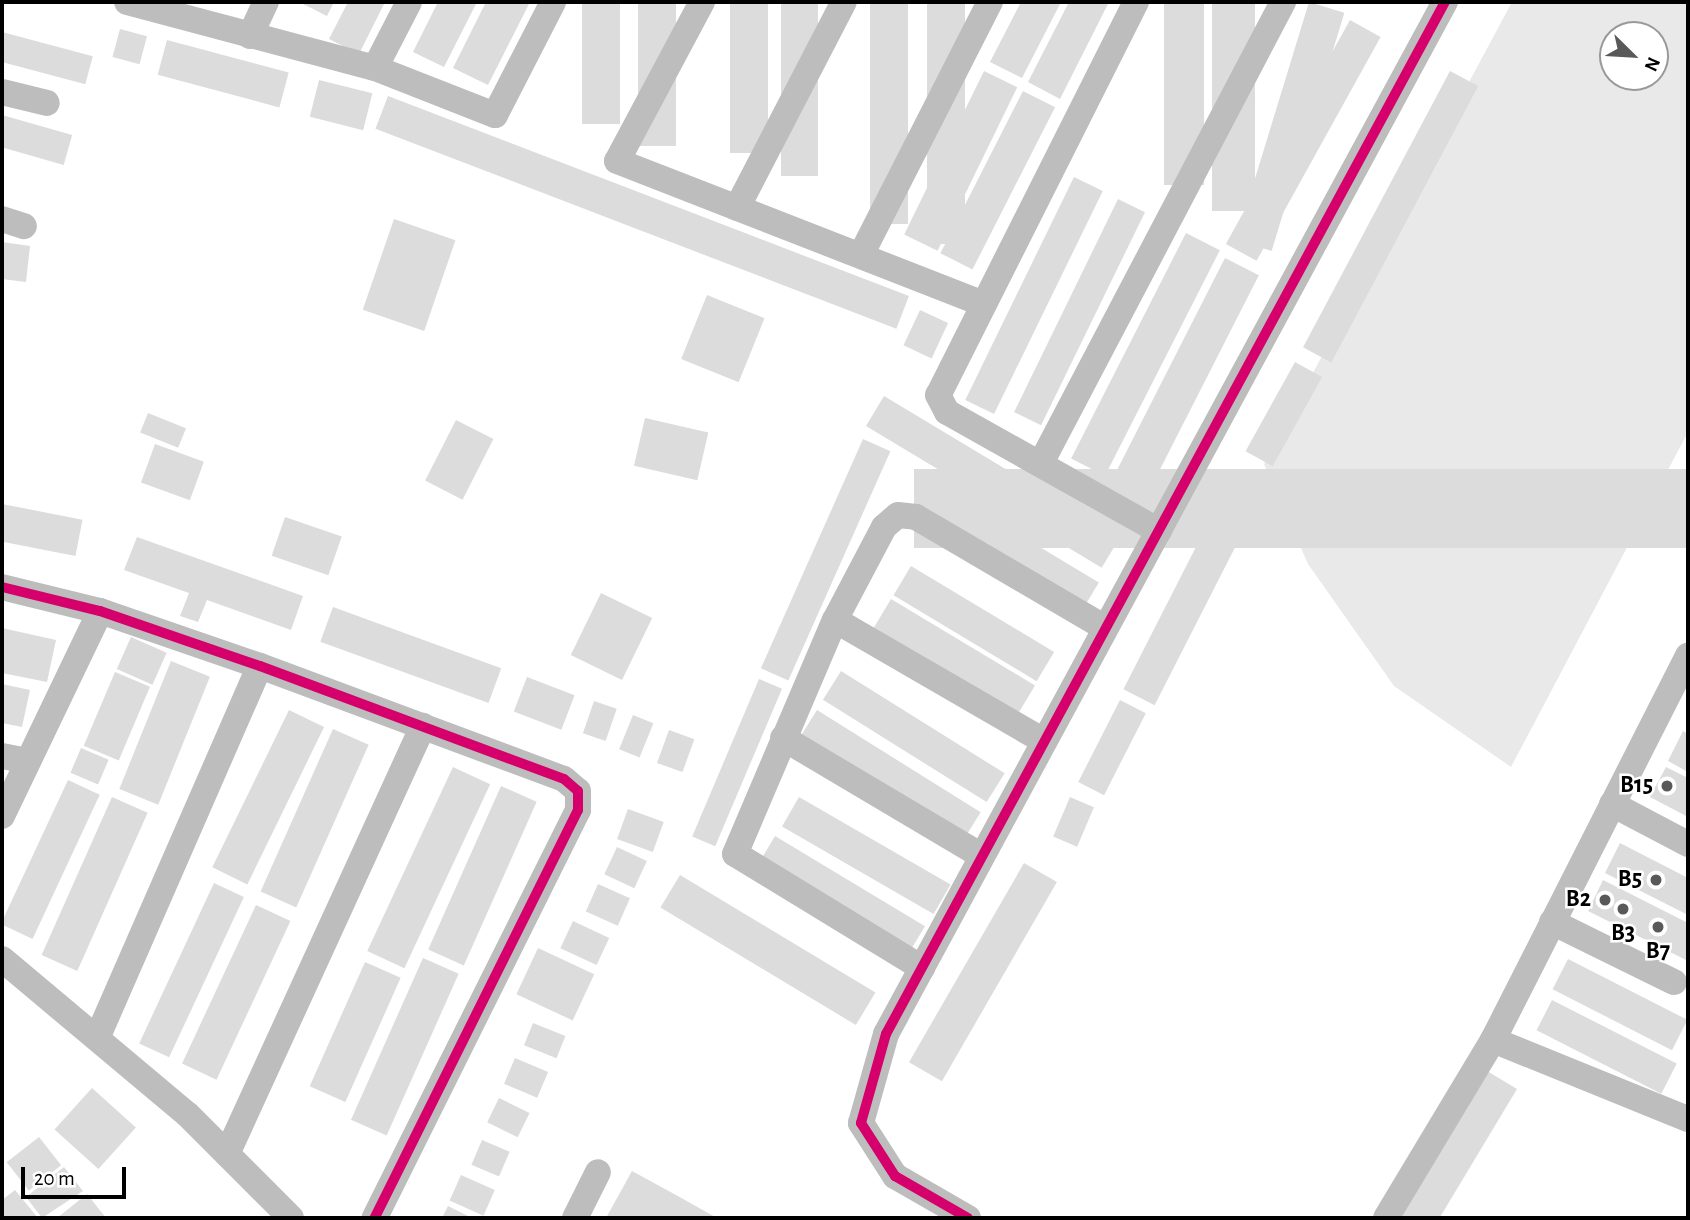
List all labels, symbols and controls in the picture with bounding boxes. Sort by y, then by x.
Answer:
north arrow [1599,21,1669,91]
text: N [1640,54,1663,74]
place label: B15 [1620,772,1653,800]
marker: B15 [1659,778,1675,794]
place label: B5 [1618,866,1642,894]
marker: B5 [1648,872,1664,888]
place label: B2 [1566,886,1591,914]
marker: B2 [1597,892,1613,908]
marker: B3 [1615,901,1631,917]
marker: B7 [1650,919,1666,935]
place label: B3 [1611,920,1635,948]
place label: B7 [1646,938,1670,966]
scale bar [24,1154,130,1198]
text: 20 m [34,1168,75,1189]

